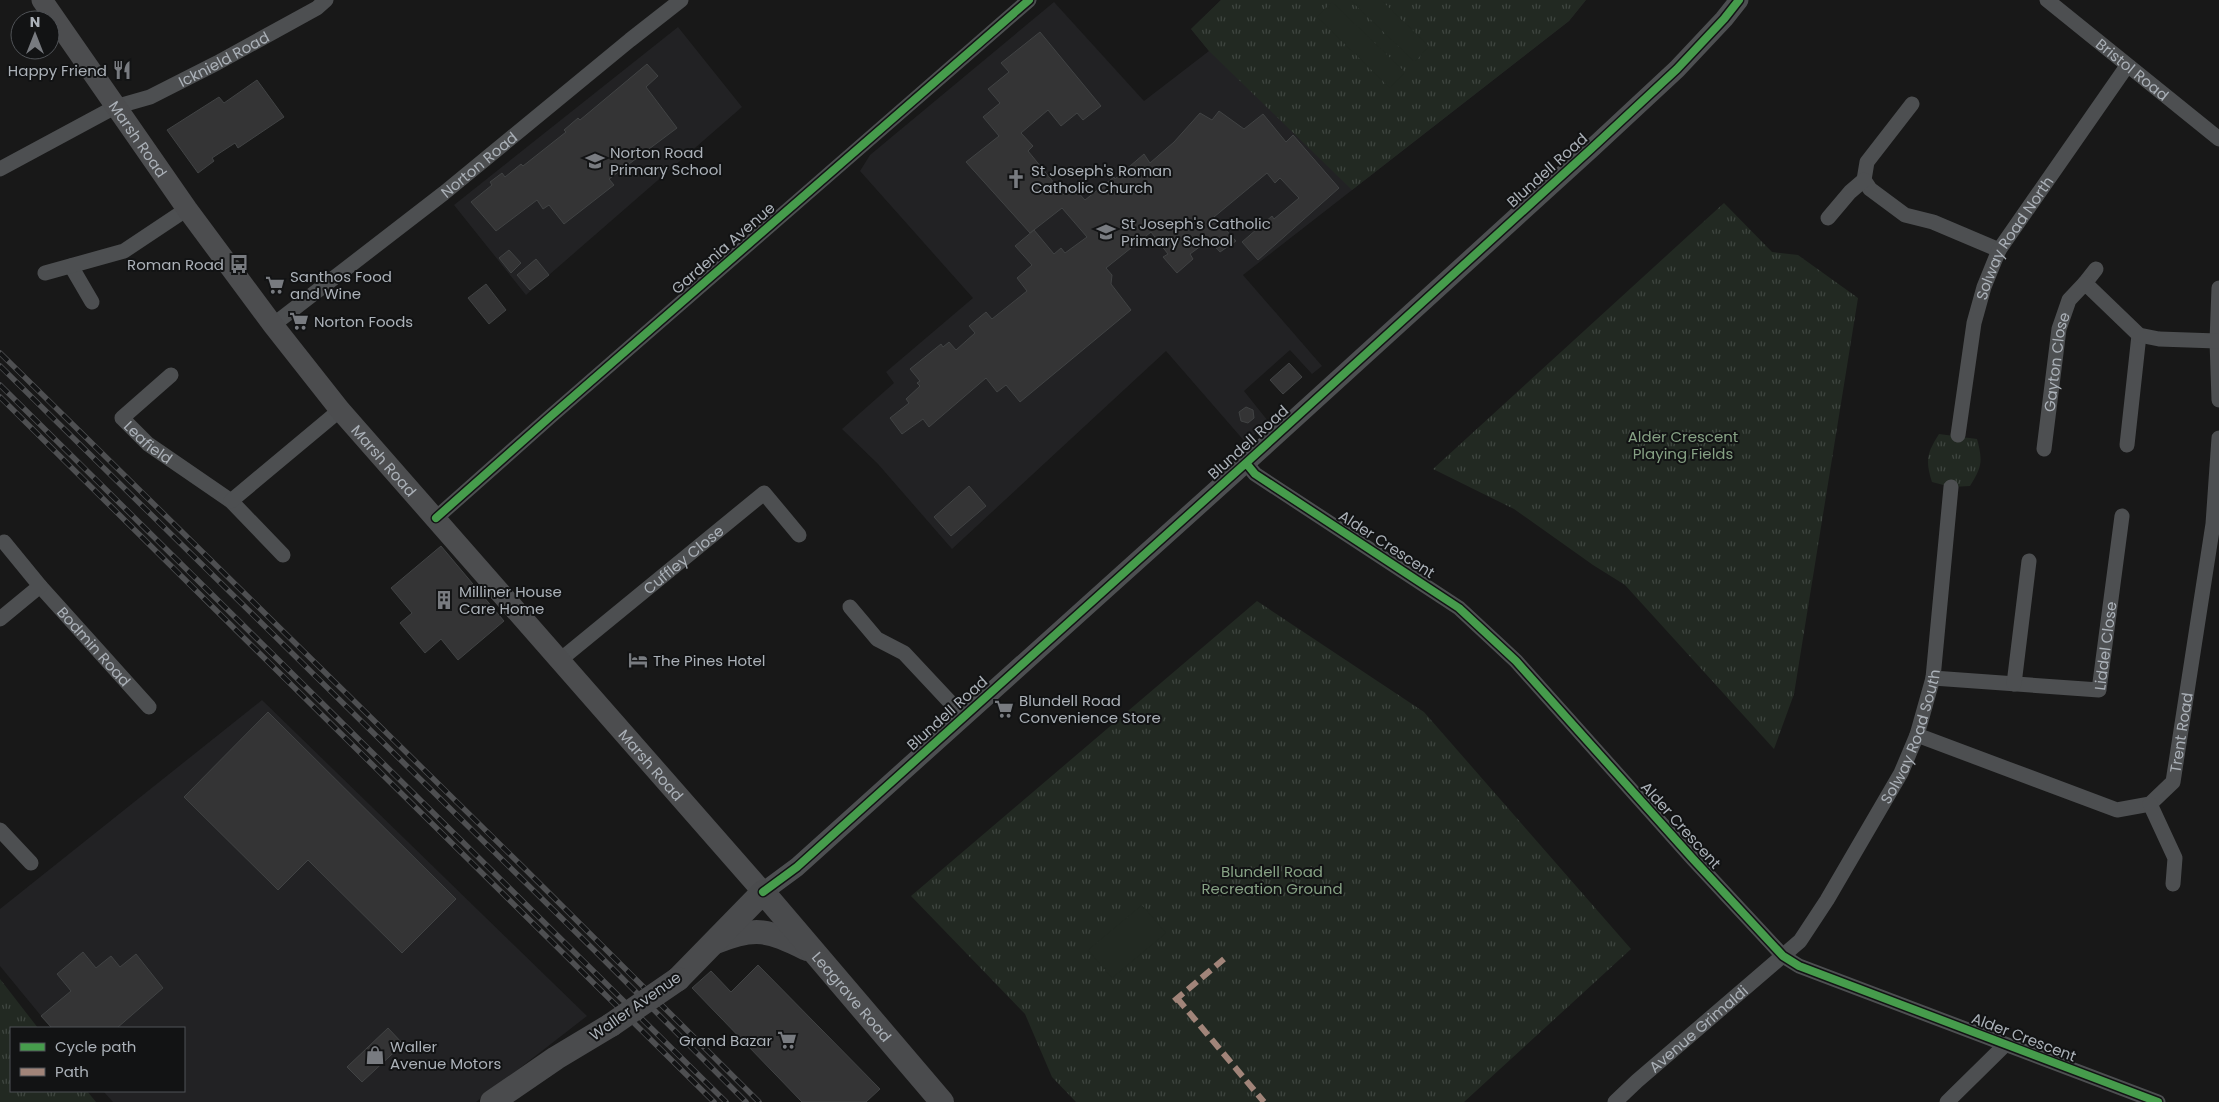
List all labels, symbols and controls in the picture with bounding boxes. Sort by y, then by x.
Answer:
north arrow [10,10,60,60]
text: N [30,12,40,32]
street label: Icknield Road [175,26,273,91]
street label: Bristol Road [2092,33,2173,105]
restaurant icon: Happy Friend [111,59,133,81]
place label: Happy Friend [8,60,107,81]
street label: Marsh Road [104,96,172,181]
street label: Norton Road [436,127,522,202]
street label: Blundell Road [1502,128,1592,212]
place label: Norton Road Primary School [610,142,722,180]
school or university icon: Norton Road Primary School [584,150,606,172]
place label: St Joseph's Roman Catholic Church [1031,160,1172,198]
church icon: St Joseph's Roman Catholic Church [1005,168,1027,190]
street label: Solway Road North [1970,172,2058,302]
street label: Gardenia Avenue [667,197,779,299]
place label: St Joseph's Catholic Primary School [1121,213,1271,251]
school or university icon: St Joseph's Catholic Primary School [1095,221,1117,243]
bus stop icon: Roman Road [228,253,250,275]
place label: Roman Road [127,254,224,275]
place label: Santhos Food and Wine [290,266,392,304]
supermarket icon: Santhos Food and Wine [264,274,286,296]
street label: Gayton Close [2038,309,2075,413]
supermarket icon: Norton Foods [288,310,310,332]
place label: Norton Foods [314,311,413,332]
street label: Blundell Road [1203,400,1293,484]
street label: Leafield [119,415,177,468]
street label: Marsh Road [347,420,421,501]
park label: Alder Crescent Playing Fields [1628,426,1738,464]
street label: Alder Crescent [1335,505,1439,583]
street label: Cuffley Close [638,520,728,599]
place label: Milliner House Care Home [459,581,562,619]
building icon: Milliner House Care Home [433,589,455,611]
street label: Liddel Close [2089,600,2121,692]
street label: Bodmin Road [53,602,136,691]
hotel icon: The Pines Hotel [627,649,649,671]
place label: The Pines Hotel [653,650,766,671]
street label: Solway Road South [1875,668,1944,808]
street label: Blundell Road [902,671,992,755]
place label: Blundell Road Convenience Store [1019,690,1161,728]
street label: Trent Road [2164,691,2197,774]
supermarket icon: Blundell Road Convenience Store [993,698,1015,720]
street label: Marsh Road [614,724,689,805]
street label: Alder Crescent [1636,777,1726,873]
park label: Blundell Road Recreation Ground [1201,861,1343,899]
street label: Leagrave Road [808,947,897,1046]
street label: Waller Avenue [585,967,685,1045]
street label: Avenue Grimaldi [1644,980,1752,1077]
street label: Alder Crescent [1969,1007,2079,1067]
legend [10,1027,185,1092]
supermarket icon: Grand Bazar [776,1029,798,1051]
place label: Grand Bazar [679,1030,772,1051]
text: Cycle path [55,1036,136,1057]
place label: Waller Avenue Motors [390,1036,502,1074]
shop icon: Waller Avenue Motors [364,1044,386,1066]
text: Path [55,1061,89,1082]

